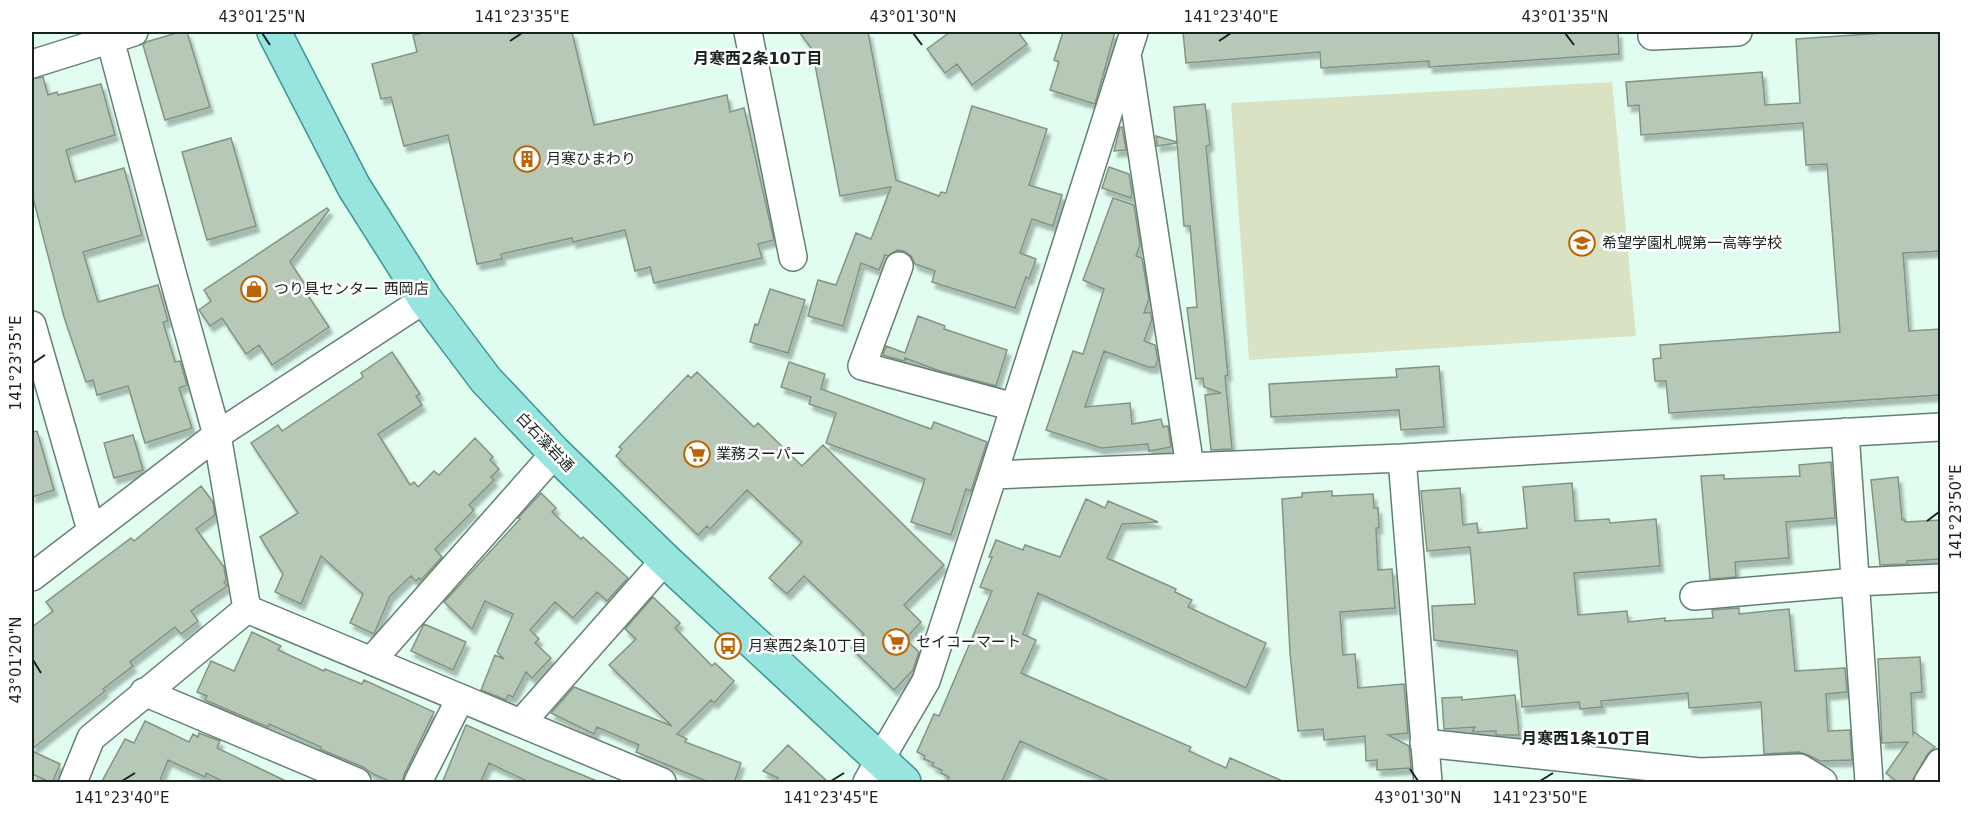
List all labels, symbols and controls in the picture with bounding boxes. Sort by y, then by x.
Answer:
text: 43°01'25"N [218,8,306,26]
text: 141°23'35"E [475,8,569,26]
text: 43°01'30"N [869,8,957,26]
text: 141°23'40"E [1184,8,1278,26]
text: 43°01'35"N [1521,8,1609,26]
district label: 月寒西2条10丁目 [693,49,823,68]
building icon: 月寒ひまわり [512,144,542,174]
place label: 月寒ひまわり [546,150,636,168]
school or university icon: 希望学園札幌第一高等学校 [1567,228,1597,258]
place label: 希望学園札幌第一高等学校 [1602,234,1782,252]
shop icon: つり具センター 西岡店 [239,274,269,304]
place label: つり具センター 西岡店 [274,280,429,298]
text: 141°23'35"E [7,316,25,410]
street label: 白石藻岩通 [512,409,578,475]
supermarket icon: 業務スーパー [682,439,712,469]
place label: 業務スーパー [716,445,806,463]
text: 141°23'50"E [1947,465,1965,559]
text: 43°01'20"N [7,616,25,704]
supermarket icon: セイコーマート [881,627,911,657]
bus stop icon: 月寒西2条10丁目 [713,631,743,661]
place label: セイコーマート [916,633,1021,651]
place label: 月寒西2条10丁目 [748,637,867,655]
district label: 月寒西1条10丁目 [1521,729,1651,748]
text: 141°23'40"E [75,789,169,807]
text: 141°23'45"E [784,789,878,807]
text: 43°01'30"N [1374,789,1462,807]
text: 141°23'50"E [1493,789,1587,807]

